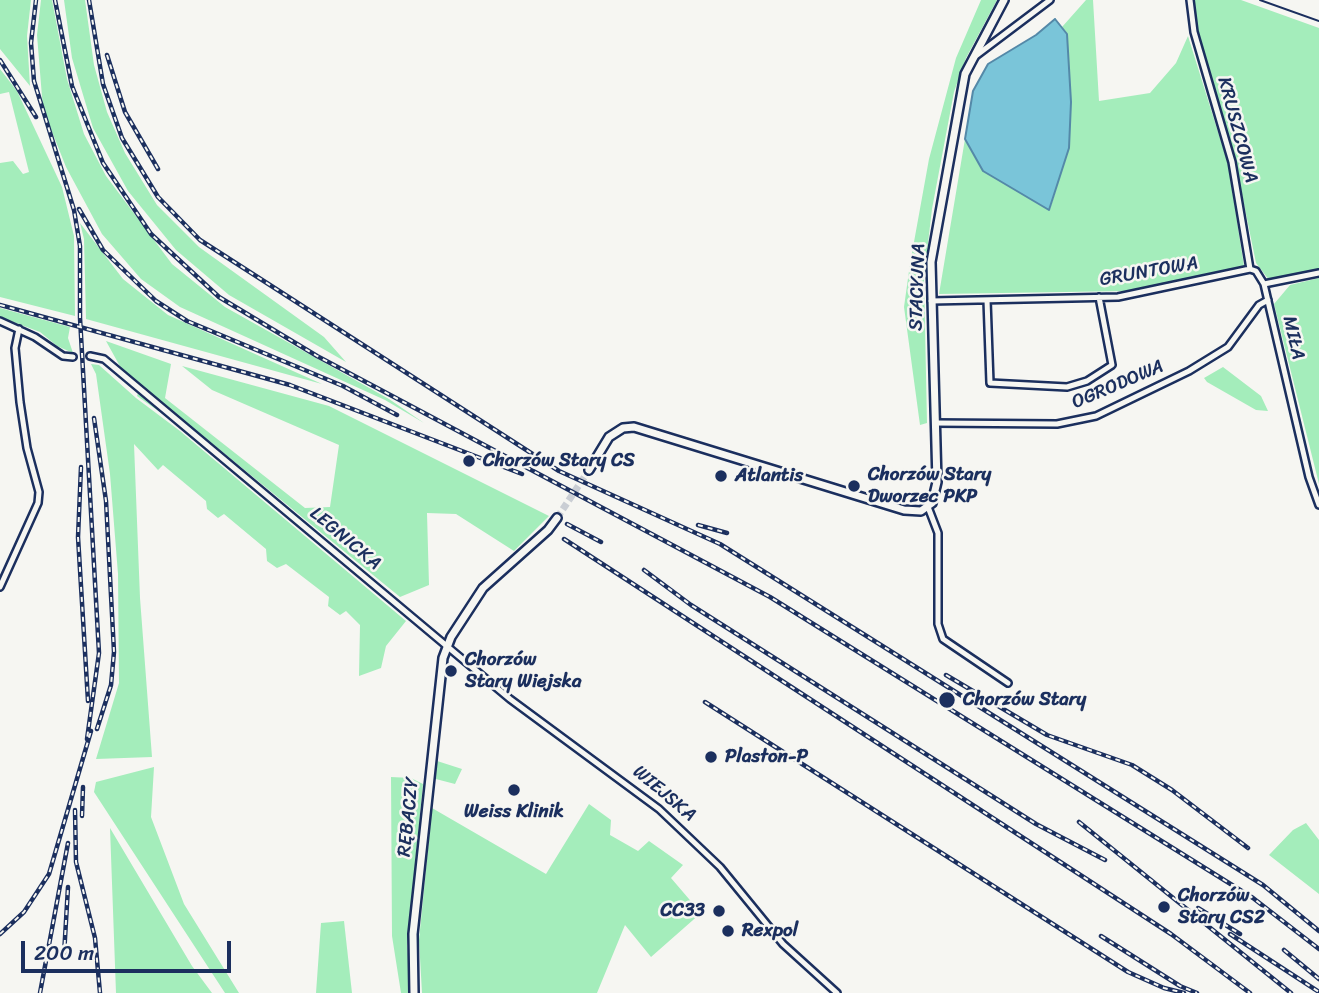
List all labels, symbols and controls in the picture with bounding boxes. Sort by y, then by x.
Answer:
street label: KRUSZCOWA [1212,75,1262,185]
street label: STACYJNA [905,243,931,331]
street label: GRUNTOWA [1098,252,1200,292]
street label: MIŁA [1277,314,1309,362]
street label: OGRODOWA [1069,356,1167,414]
place label: Chorzów Stary CS [483,450,635,472]
marker: Chorzów Stary CS [461,453,477,469]
place label: Chorzów Stary Dworzec PKP [868,464,991,508]
place label: Atlantis [735,465,803,487]
marker: Atlantis [713,468,729,484]
marker: Chorzów Stary Dworzec PKP [846,478,862,494]
street label: LEGNICKA [305,503,385,575]
place label: Chorzów Stary Wiejska [465,649,581,693]
marker: Chorzów Stary Wiejska [443,663,459,679]
place label: Chorzów Stary [963,689,1086,711]
marker: Chorzów Stary [937,690,957,710]
place label: Plaston-P [725,746,808,768]
marker: Plaston-P [703,749,719,765]
street label: WIEJSKA [628,761,700,827]
street label: RĘBACZY [393,776,425,858]
marker: Weiss Klinik [506,782,522,798]
place label: Weiss Klinik [464,801,564,823]
place label: Chorzów Stary CS2 [1178,885,1265,929]
marker: Chorzów Stary CS2 [1156,899,1172,915]
place label: CC33 [660,900,705,922]
marker: CC33 [711,903,727,919]
place label: Rexpol [742,920,798,942]
marker: Rexpol [720,923,736,939]
scale bar [24,926,234,970]
text: 200 m [34,934,94,972]

